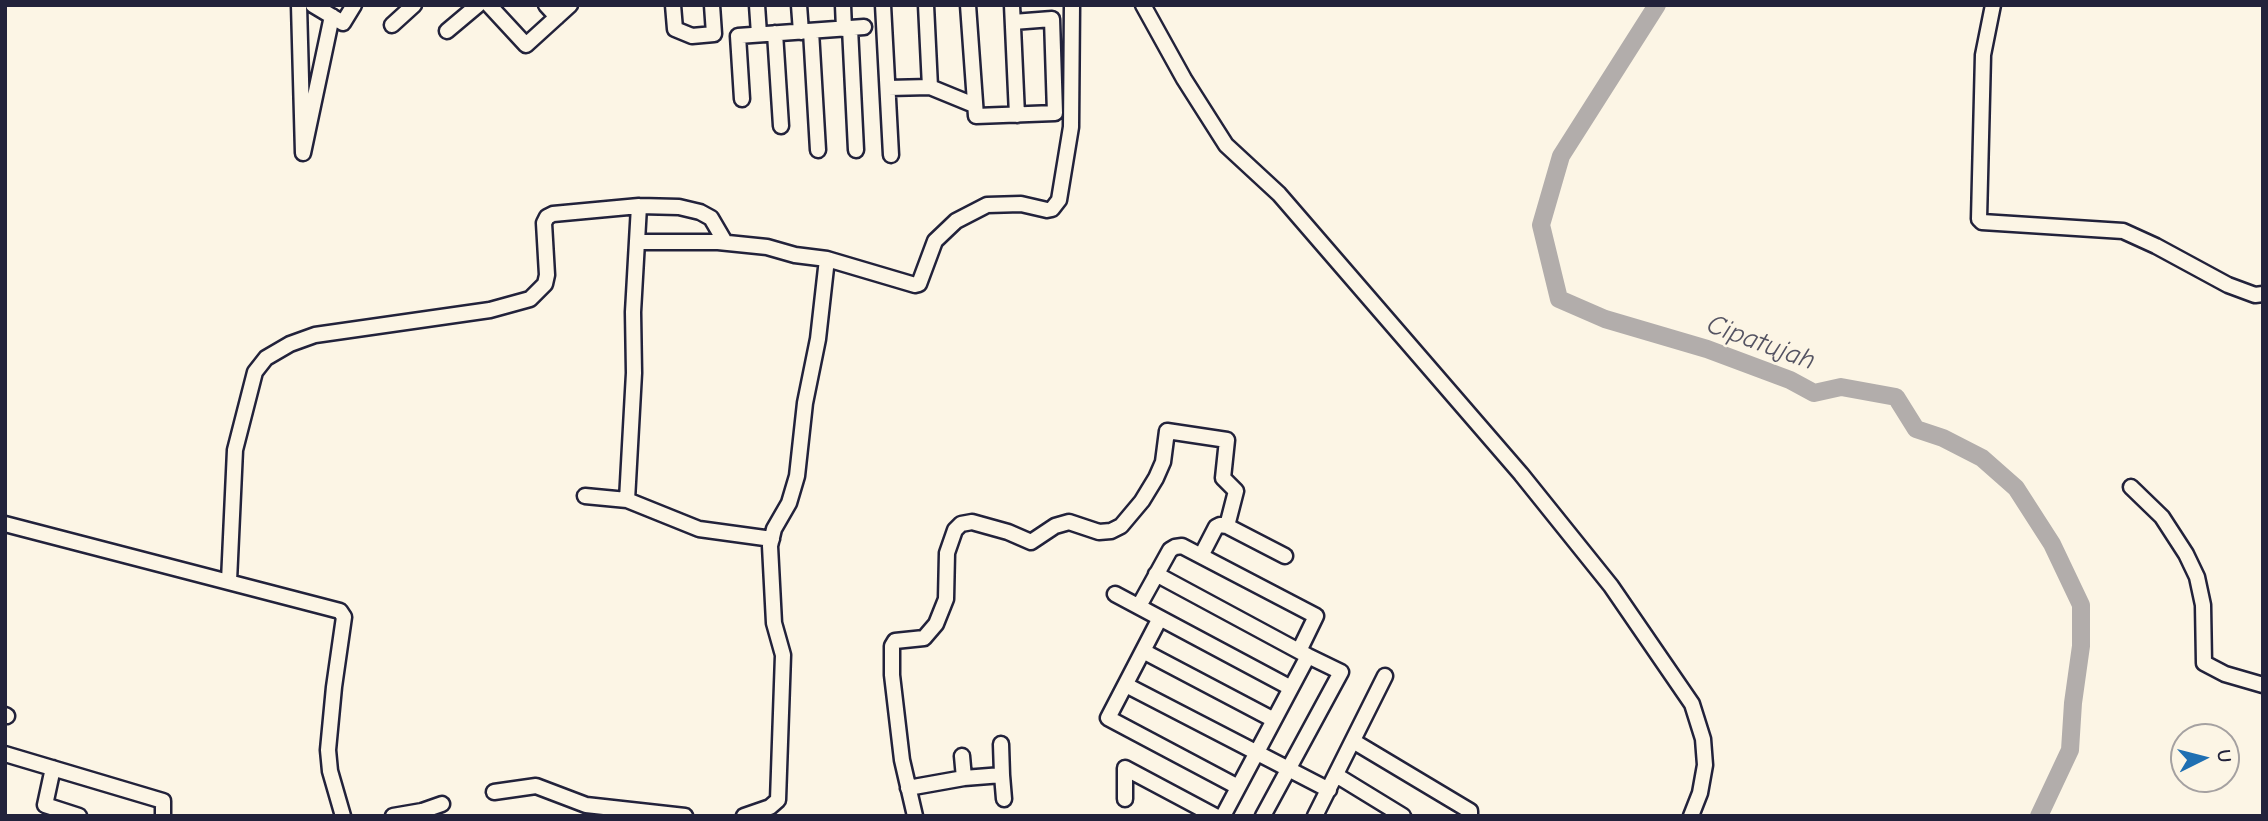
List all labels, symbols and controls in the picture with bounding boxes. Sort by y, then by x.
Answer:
water label: Cipatujah [1702,308,1820,378]
north arrow [2170,723,2240,793]
text: U [2212,749,2236,763]

